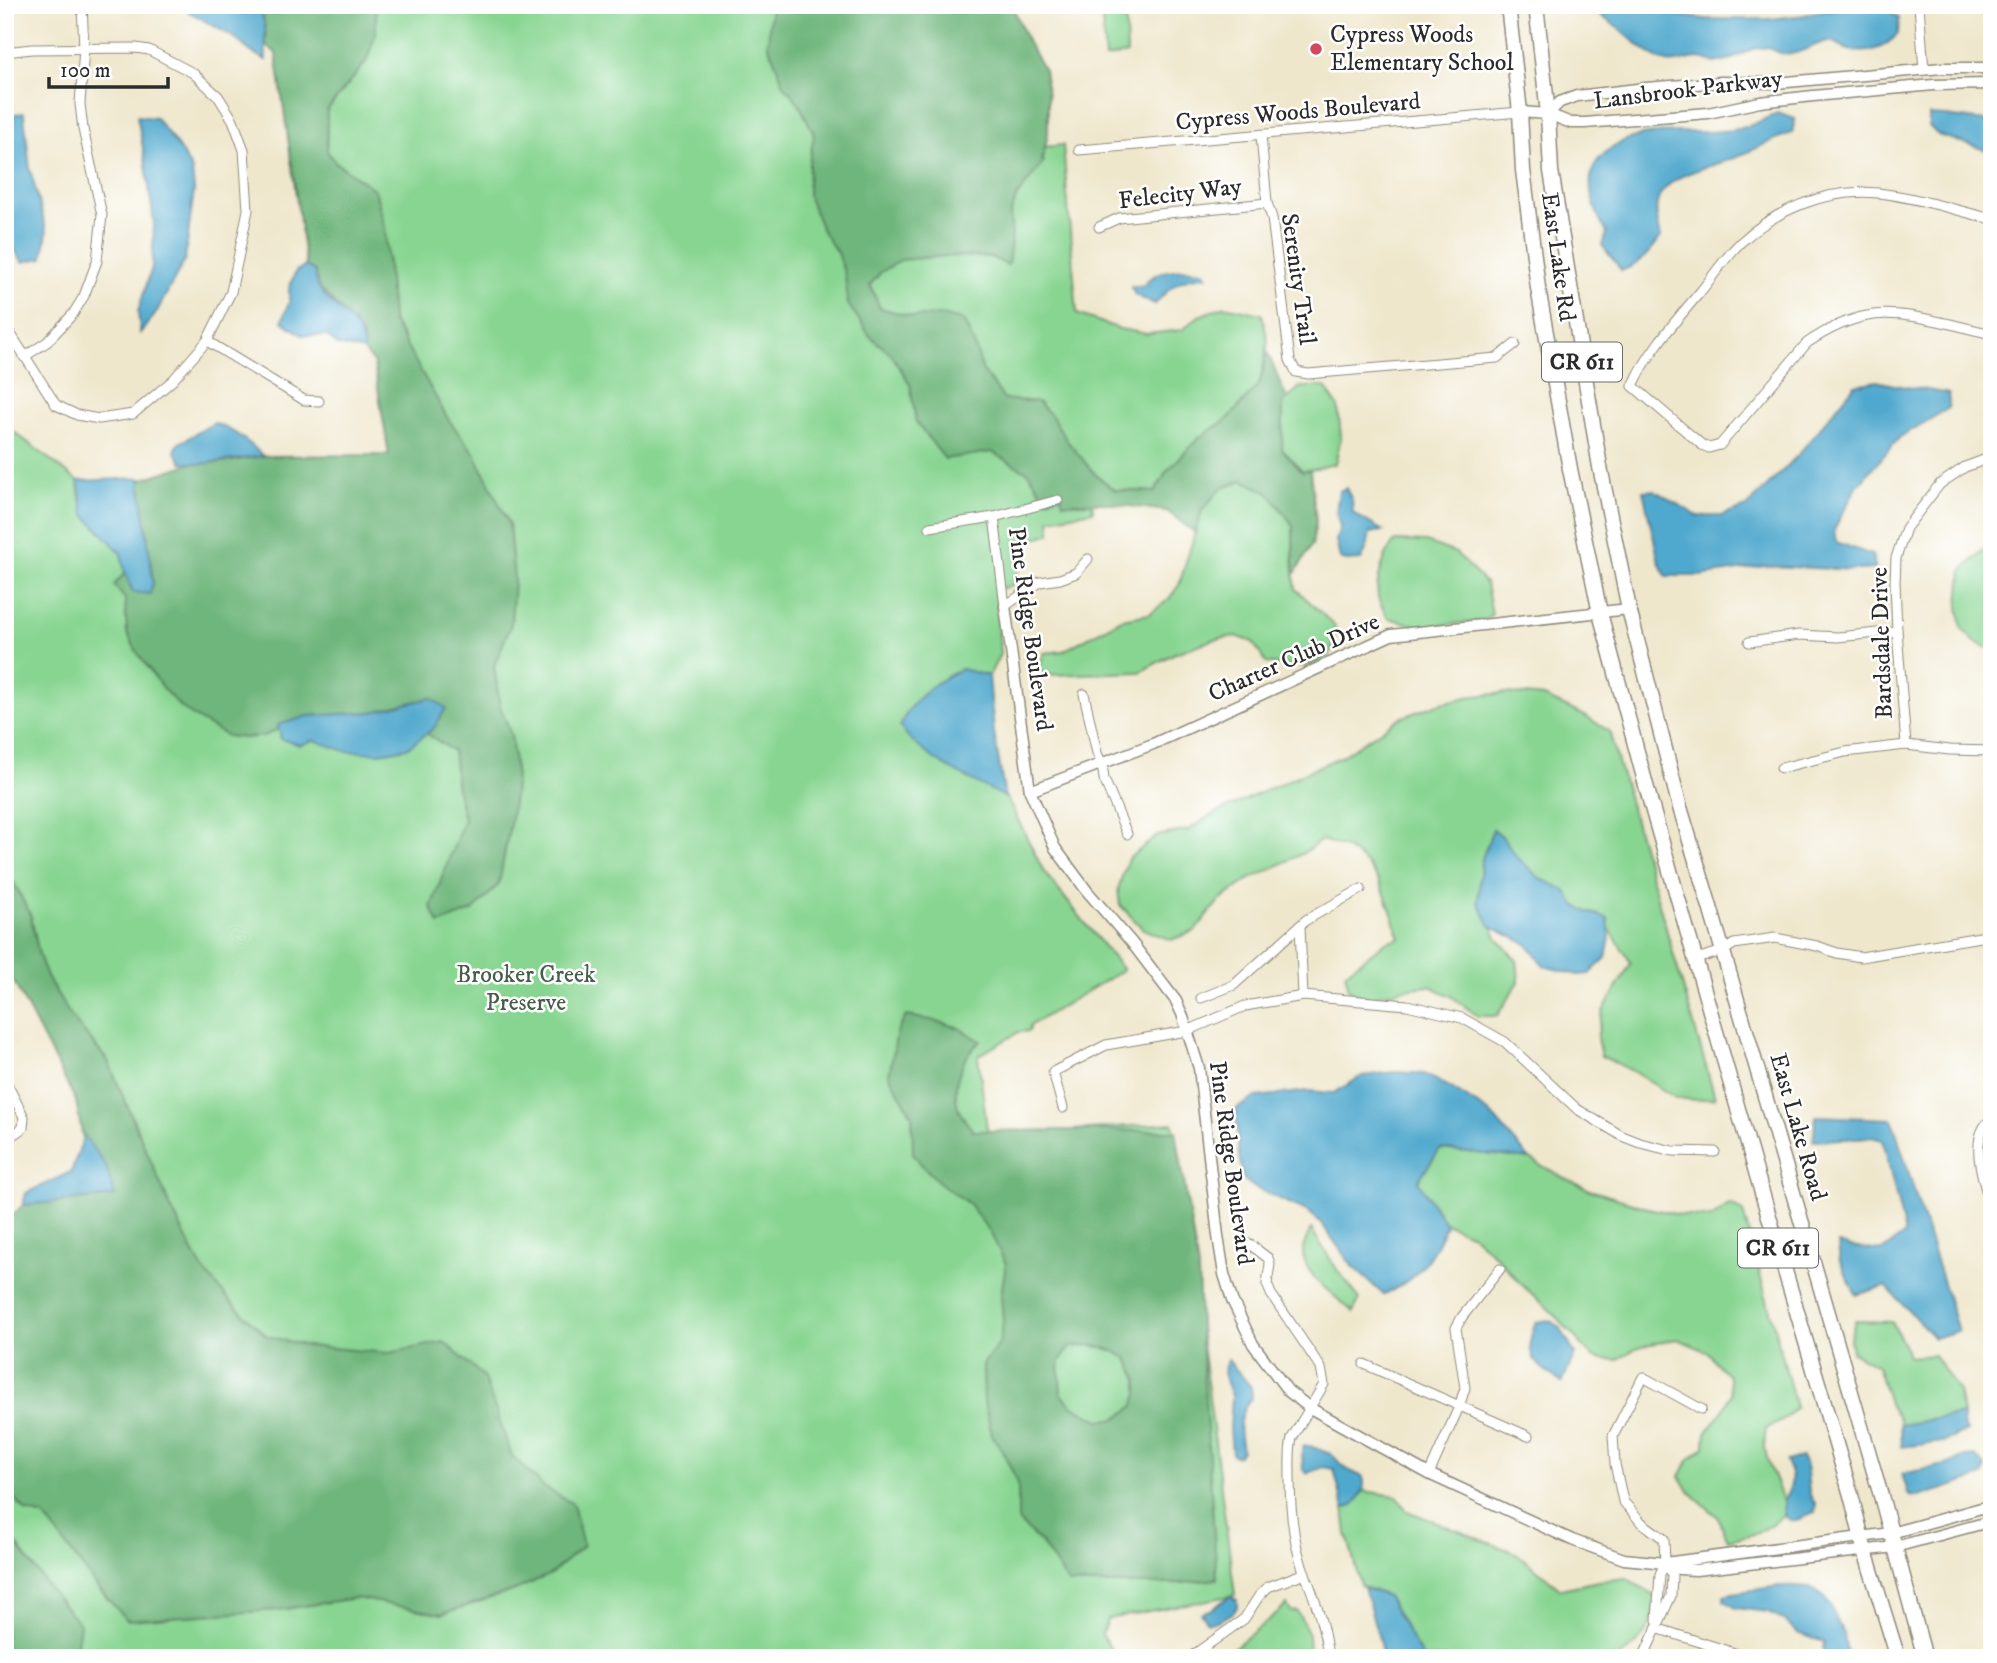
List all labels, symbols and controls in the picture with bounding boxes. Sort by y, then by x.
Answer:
place label: Cypress Woods Elementary School [1330,20,1514,78]
marker: Cypress Woods Elementary School [1308,41,1324,57]
scale bar [49,46,168,90]
text: 100 m [60,58,111,84]
street label: Lansbrook Parkway [1592,63,1785,116]
street label: Cypress Woods Boulevard [1174,86,1422,138]
street label: Felecity Way [1117,171,1244,216]
street label: East Lake Rd [1534,190,1582,324]
street label: Serenity Trail [1274,211,1322,347]
road number: CR 611 [1542,342,1622,382]
street label: Pine Ridge Boulevard [1001,525,1059,733]
street label: Bardsdale Drive [1864,566,1900,720]
street label: Charter Club Drive [1204,607,1384,709]
park label: Brooker Creek Preserve [456,960,596,1018]
street label: East Lake Road [1763,1050,1833,1204]
street label: Pine Ridge Boulevard [1202,1059,1260,1267]
road number: CR 611 [1738,1228,1818,1268]

